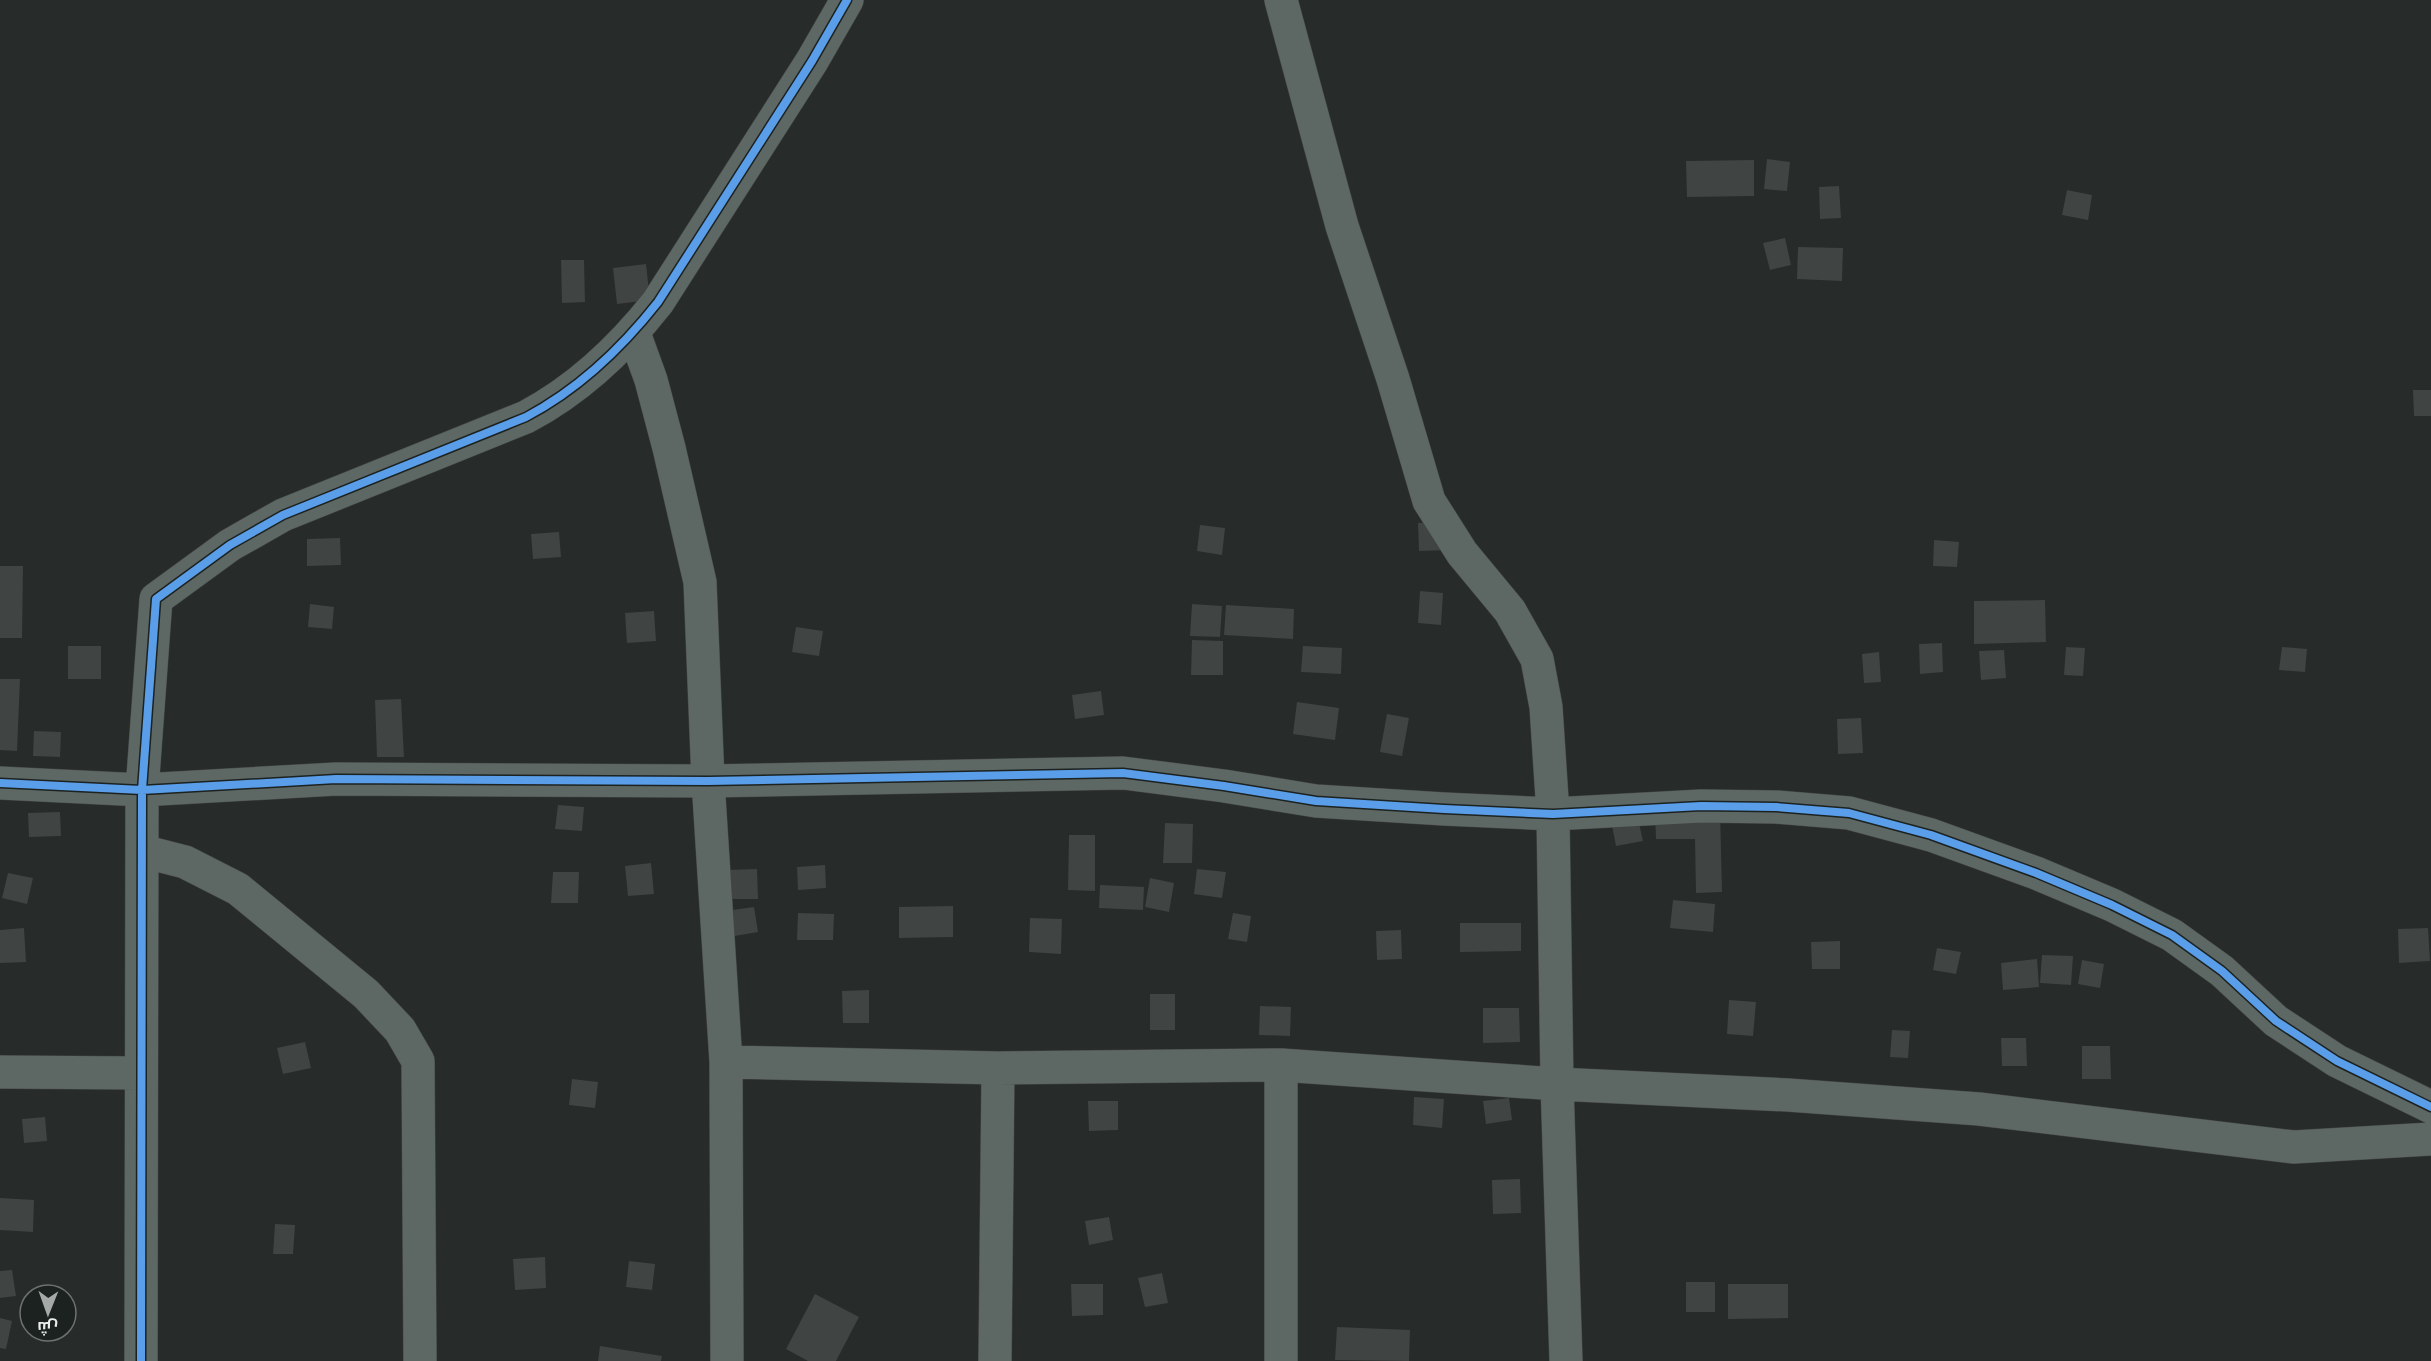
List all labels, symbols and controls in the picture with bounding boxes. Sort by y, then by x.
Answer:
north arrow [18,1283,78,1343]
text: ش [37,1317,58,1339]

